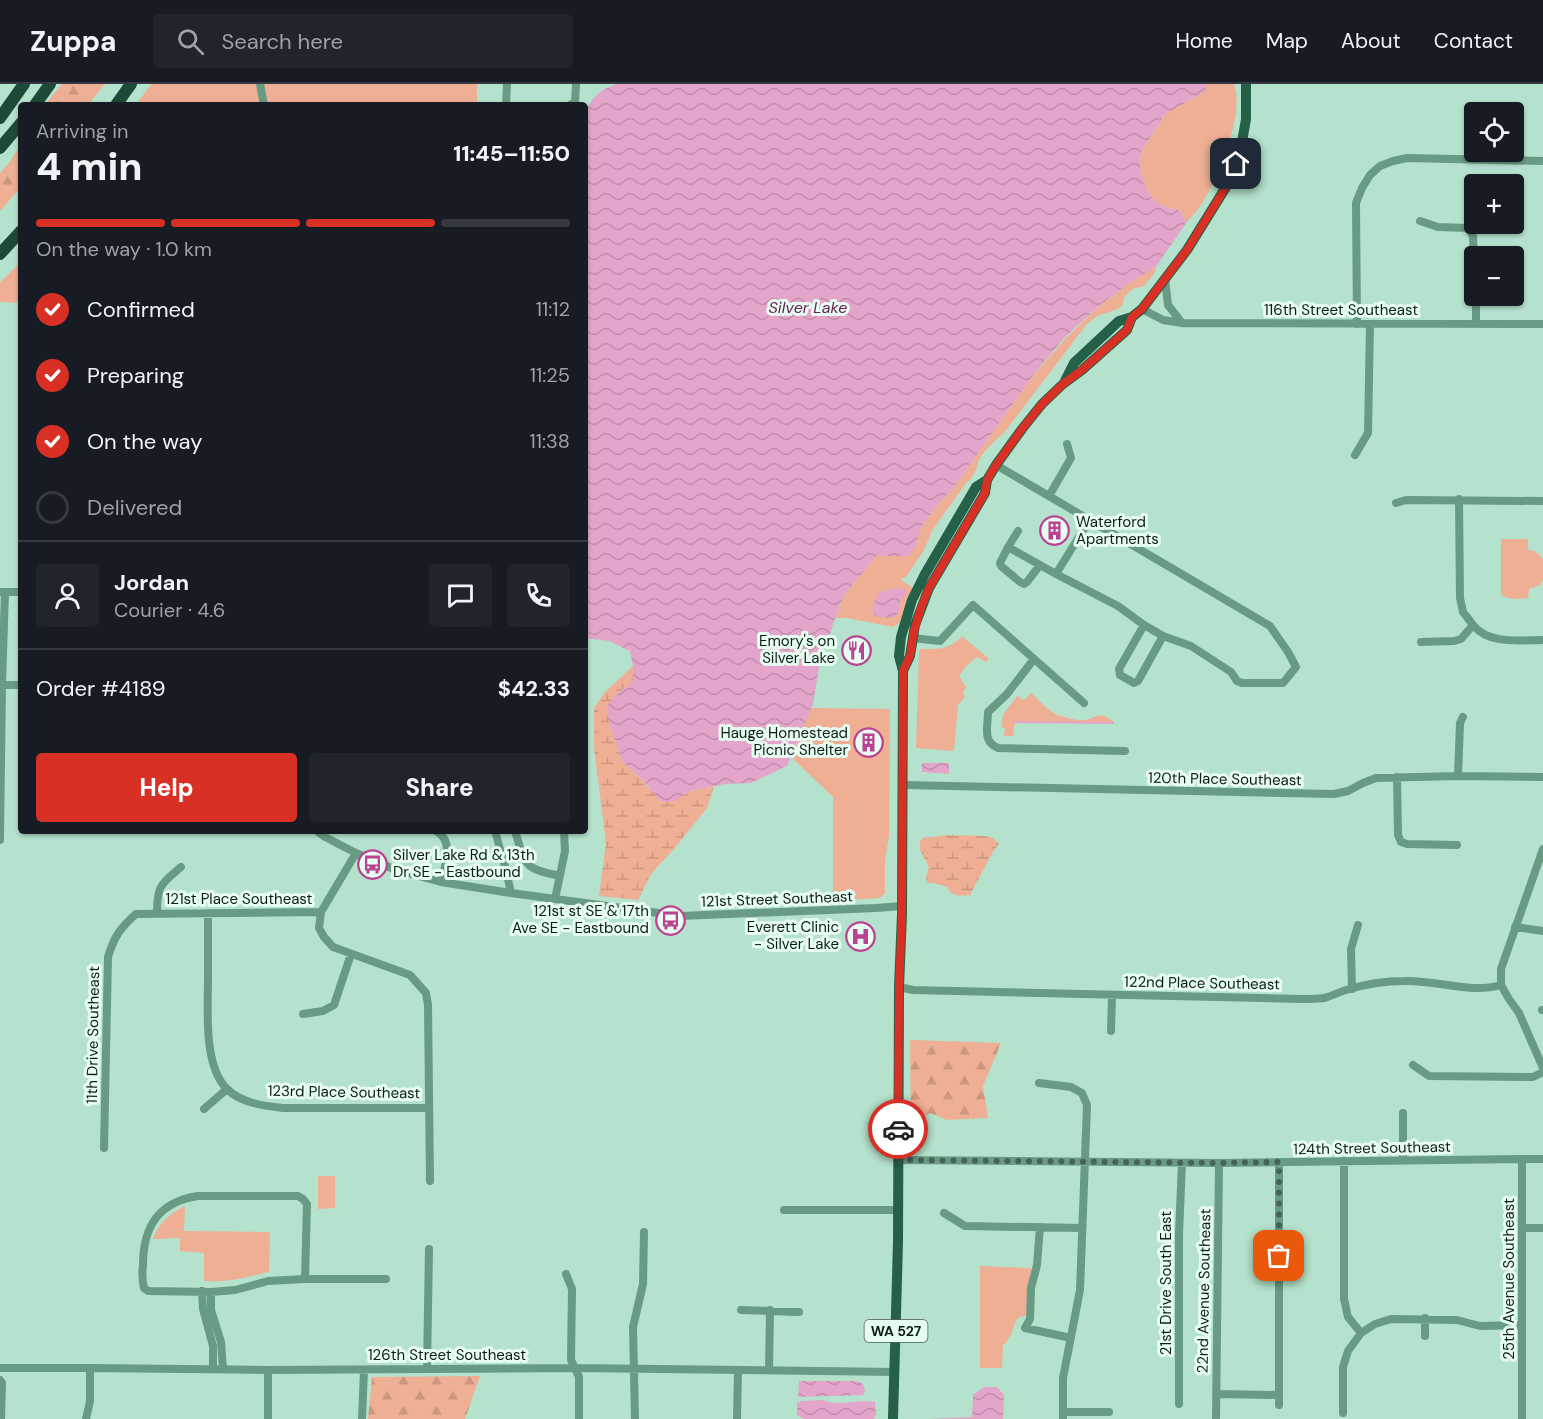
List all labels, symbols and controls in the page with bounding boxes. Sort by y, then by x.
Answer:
search box [153,14,573,68]
text: Zuppa [30,23,117,60]
icon: search [174,25,207,58]
text: Search here [222,27,343,56]
text: Home [1175,27,1233,55]
text: Map [1266,27,1308,55]
text: About [1341,27,1401,55]
text: Contact [1434,27,1513,55]
map controls [1464,102,1524,306]
button: locate [1464,102,1524,162]
text: Arriving in [36,118,128,144]
pin [1210,138,1261,189]
text: 11:45–11:50 [453,139,570,168]
text: 4 min [36,141,143,192]
icon: home [1219,147,1252,180]
button: + [1464,174,1524,234]
text: On the way · 1.0 km [36,236,212,262]
button: − [1464,246,1524,306]
icon: check [36,293,69,326]
text: Confirmed [87,295,195,324]
text: 11:12 [536,296,570,322]
water label: Silver Lake [769,297,847,318]
street label: 116th Street Southeast [1264,300,1418,320]
icon: check [36,359,69,392]
text: Preparing [87,361,184,390]
text: 11:25 [530,362,570,388]
icon: check [36,425,69,458]
text: On the way [87,427,202,456]
text: 11:38 [530,428,570,454]
text: Delivered [87,493,182,522]
place label: Waterford Apartments [1076,512,1159,549]
building icon: Waterford Apartments [1039,515,1071,547]
button: person [36,564,99,627]
button: chat [429,564,492,627]
button: phone [507,564,570,627]
text: Jordan [114,568,189,597]
text: Courier · 4.6 [114,597,225,623]
place label: Emory's on Silver Lake [759,631,835,668]
restaurant icon: Emory's on Silver Lake [840,634,872,666]
text: Order #4189 [36,674,166,703]
text: $42.33 [498,674,570,703]
place label: Hauge Homestead Picnic Shelter [720,723,848,760]
building icon: Hauge Homestead Picnic Shelter [853,726,885,758]
button: Help [36,753,297,822]
button: Share [309,753,570,822]
street label: 120th Place Southeast [1148,768,1302,790]
place label: Silver Lake Rd & 13th Dr SE - Eastbound [393,845,535,882]
bus stop icon: Silver Lake Rd & 13th Dr SE - Eastbound [356,848,388,880]
street label: 121st Street Southeast [701,886,853,912]
street label: 121st Place Southeast [166,889,313,909]
place label: 121st st SE & 17th Ave SE - Eastbound [512,901,649,938]
bus stop icon: 121st st SE & 17th Ave SE - Eastbound [654,904,686,936]
place label: Everett Clinic - Silver Lake [747,917,839,954]
hospital icon: Everett Clinic - Silver Lake [844,920,876,952]
street label: 11th Drive Southeast [82,966,104,1104]
street label: 122nd Place Southeast [1124,972,1280,994]
street label: 123rd Place Southeast [268,1081,421,1103]
courier [868,1099,928,1159]
icon: car [882,1113,915,1146]
street label: 124th Street Southeast [1293,1137,1451,1159]
street label: 25th Avenue Southeast [1499,1198,1519,1360]
street label: 22nd Avenue Southeast [1193,1208,1215,1374]
street label: 21st Drive South East [1156,1211,1176,1355]
pin [1253,1230,1304,1281]
icon: bag [1262,1239,1295,1272]
road number: WA 527 [864,1320,928,1342]
street label: 126th Street Southeast [368,1345,526,1365]

